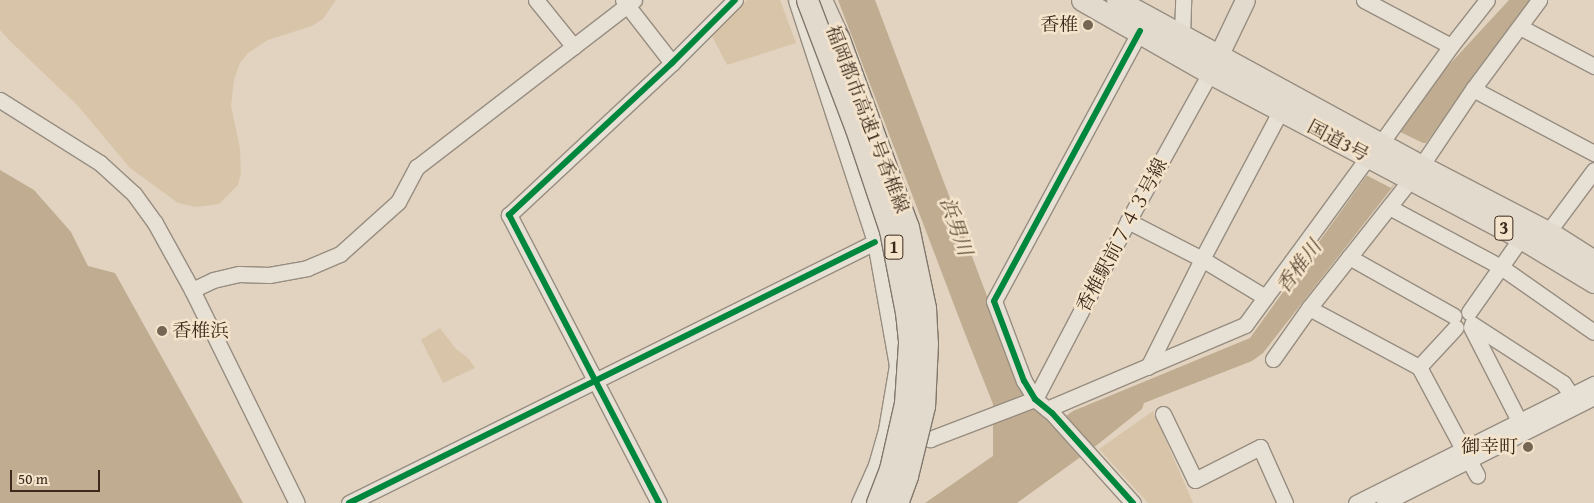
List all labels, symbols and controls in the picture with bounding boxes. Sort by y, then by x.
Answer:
place label: 香椎 [1040,14,1078,36]
marker: 香椎 [1082,19,1094,31]
street label: 福岡都市高速1号香椎線 [821,22,913,216]
street label: 国道3号 [1303,115,1373,167]
street label: 香椎駅前７４３号線 [1072,154,1172,316]
water label: 浜男川 [936,194,978,258]
road number: 3 [1494,212,1514,244]
road number: 1 [884,232,904,262]
water label: 香椎川 [1270,235,1326,297]
place label: 香椎浜 [172,320,229,342]
marker: 香椎浜 [156,325,168,337]
place label: 御幸町 [1461,436,1518,458]
marker: 御幸町 [1522,441,1534,453]
scale bar [12,460,102,492]
text: 50 m [18,468,48,489]

